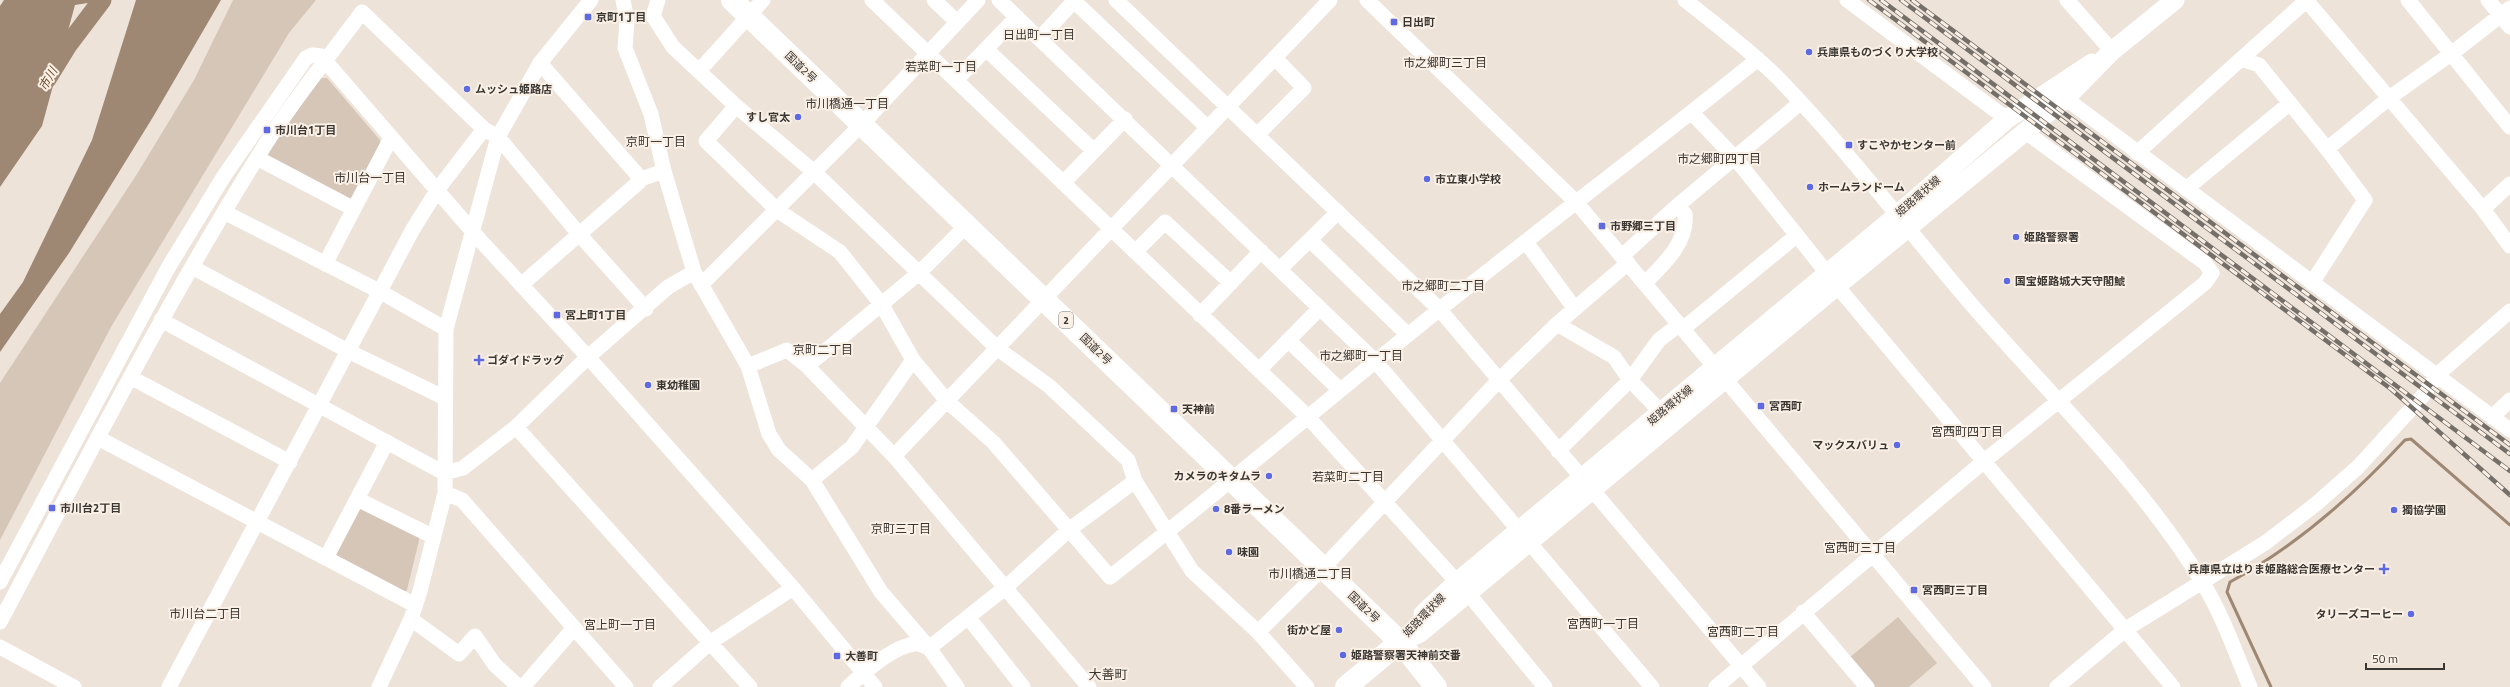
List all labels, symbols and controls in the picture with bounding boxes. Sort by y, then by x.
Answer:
place label: 京町1丁目 [596,9,646,25]
marker: 京町1丁目 [583,12,593,22]
place label: 日出町 [1402,14,1435,30]
marker: 日出町 [1389,17,1399,27]
district label: 日出町一丁目 [1003,25,1075,44]
place label: 兵庫県ものづくり大学校 [1817,44,1938,60]
marker: 兵庫県ものづくり大学校 [1804,47,1814,57]
street label: 国道2号 [781,48,821,86]
district label: 市之郷町三丁目 [1403,53,1487,72]
district label: 若菜町一丁目 [905,57,977,76]
water label: 市川 [33,62,63,94]
place label: ムッシュ姫路店 [475,81,552,97]
marker: ムッシュ姫路店 [462,84,472,94]
district label: 市川橋通一丁目 [805,94,889,113]
place label: すし官太 [746,109,790,125]
marker: すし官太 [793,112,803,122]
place label: 市川台1丁目 [275,122,336,138]
marker: 市川台1丁目 [262,125,272,135]
district label: 京町一丁目 [626,132,686,151]
place label: すこやかセンター前 [1857,137,1956,153]
marker: すこやかセンター前 [1844,140,1854,150]
district label: 市之郷町四丁目 [1677,149,1761,168]
district label: 市川台一丁目 [334,168,406,187]
place label: 市立東小学校 [1435,171,1501,187]
street label: 姫路環状線 [1892,172,1944,220]
marker: 市立東小学校 [1422,174,1432,184]
place label: ホームランドーム [1818,179,1905,195]
marker: ホームランドーム [1805,182,1815,192]
place label: 市野郷三丁目 [1610,218,1676,234]
marker: 市野郷三丁目 [1597,221,1607,231]
place label: 姫路警察署 [2024,229,2079,245]
marker: 姫路警察署 [2011,232,2021,242]
place label: 国宝姫路城大天守閣鯱 [2015,273,2125,289]
district label: 市之郷町二丁目 [1401,276,1485,295]
marker: 国宝姫路城大天守閣鯱 [2002,276,2012,286]
place label: 宮上町1丁目 [565,307,626,323]
marker: 宮上町1丁目 [552,310,562,320]
road number: 2 [1059,312,1073,328]
street label: 国道2号 [1076,330,1116,368]
district label: 京町二丁目 [793,340,853,359]
district label: 市之郷町一丁目 [1319,346,1403,365]
place label: ゴダイドラッグ [487,352,564,368]
marker: ゴダイドラッグ [474,355,484,365]
place label: 東幼稚園 [656,377,700,393]
marker: 東幼稚園 [643,380,653,390]
street label: 姫路環状線 [1644,381,1696,429]
place label: 宮西町 [1769,398,1802,414]
place label: 天神前 [1182,401,1215,417]
marker: 宮西町 [1756,401,1766,411]
marker: 天神前 [1169,404,1179,414]
district label: 宮西町四丁目 [1931,422,2003,441]
place label: マックスバリュ [1812,437,1889,453]
marker: マックスバリュ [1892,440,1902,450]
district label: 若菜町二丁目 [1312,467,1384,486]
place label: カメラのキタムラ [1174,468,1261,484]
marker: カメラのキタムラ [1264,471,1274,481]
place label: 市川台2丁目 [60,500,121,516]
place label: 8番ラーメン [1224,501,1285,517]
place label: 獨協学園 [2402,502,2446,518]
marker: 市川台2丁目 [47,503,57,513]
marker: 8番ラーメン [1211,504,1221,514]
marker: 獨協学園 [2389,505,2399,515]
district label: 京町三丁目 [871,519,931,538]
district label: 宮西町三丁目 [1824,538,1896,557]
place label: 味園 [1237,544,1259,560]
marker: 味園 [1224,547,1234,557]
place label: 兵庫県立はりま姫路総合医療センター [2188,561,2375,577]
marker: 兵庫県立はりま姫路総合医療センター [2378,563,2390,575]
district label: 市川橋通二丁目 [1268,564,1352,583]
place label: 宮西町三丁目 [1922,582,1988,598]
marker: 宮西町三丁目 [1909,585,1919,595]
street label: 国道2号 [1344,588,1384,626]
street label: 姫路環状線 [1399,590,1449,640]
district label: 市川台二丁目 [169,604,241,623]
place label: タリーズコーヒー [2316,606,2403,622]
marker: タリーズコーヒー [2406,609,2416,619]
district label: 宮西町一丁目 [1567,614,1639,633]
district label: 宮上町一丁目 [584,615,656,634]
place label: 街かど屋 [1287,622,1331,638]
district label: 宮西町二丁目 [1707,622,1779,641]
marker: 街かど屋 [1334,625,1344,635]
scale bar [2366,645,2444,671]
place label: 姫路警察署天神前交番 [1351,647,1461,663]
place label: 大善町 [845,648,878,664]
text: 50 m [2372,649,2398,668]
marker: 姫路警察署天神前交番 [1338,650,1348,660]
marker: 大善町 [832,651,842,661]
district label: 大善町 [1088,664,1128,684]

